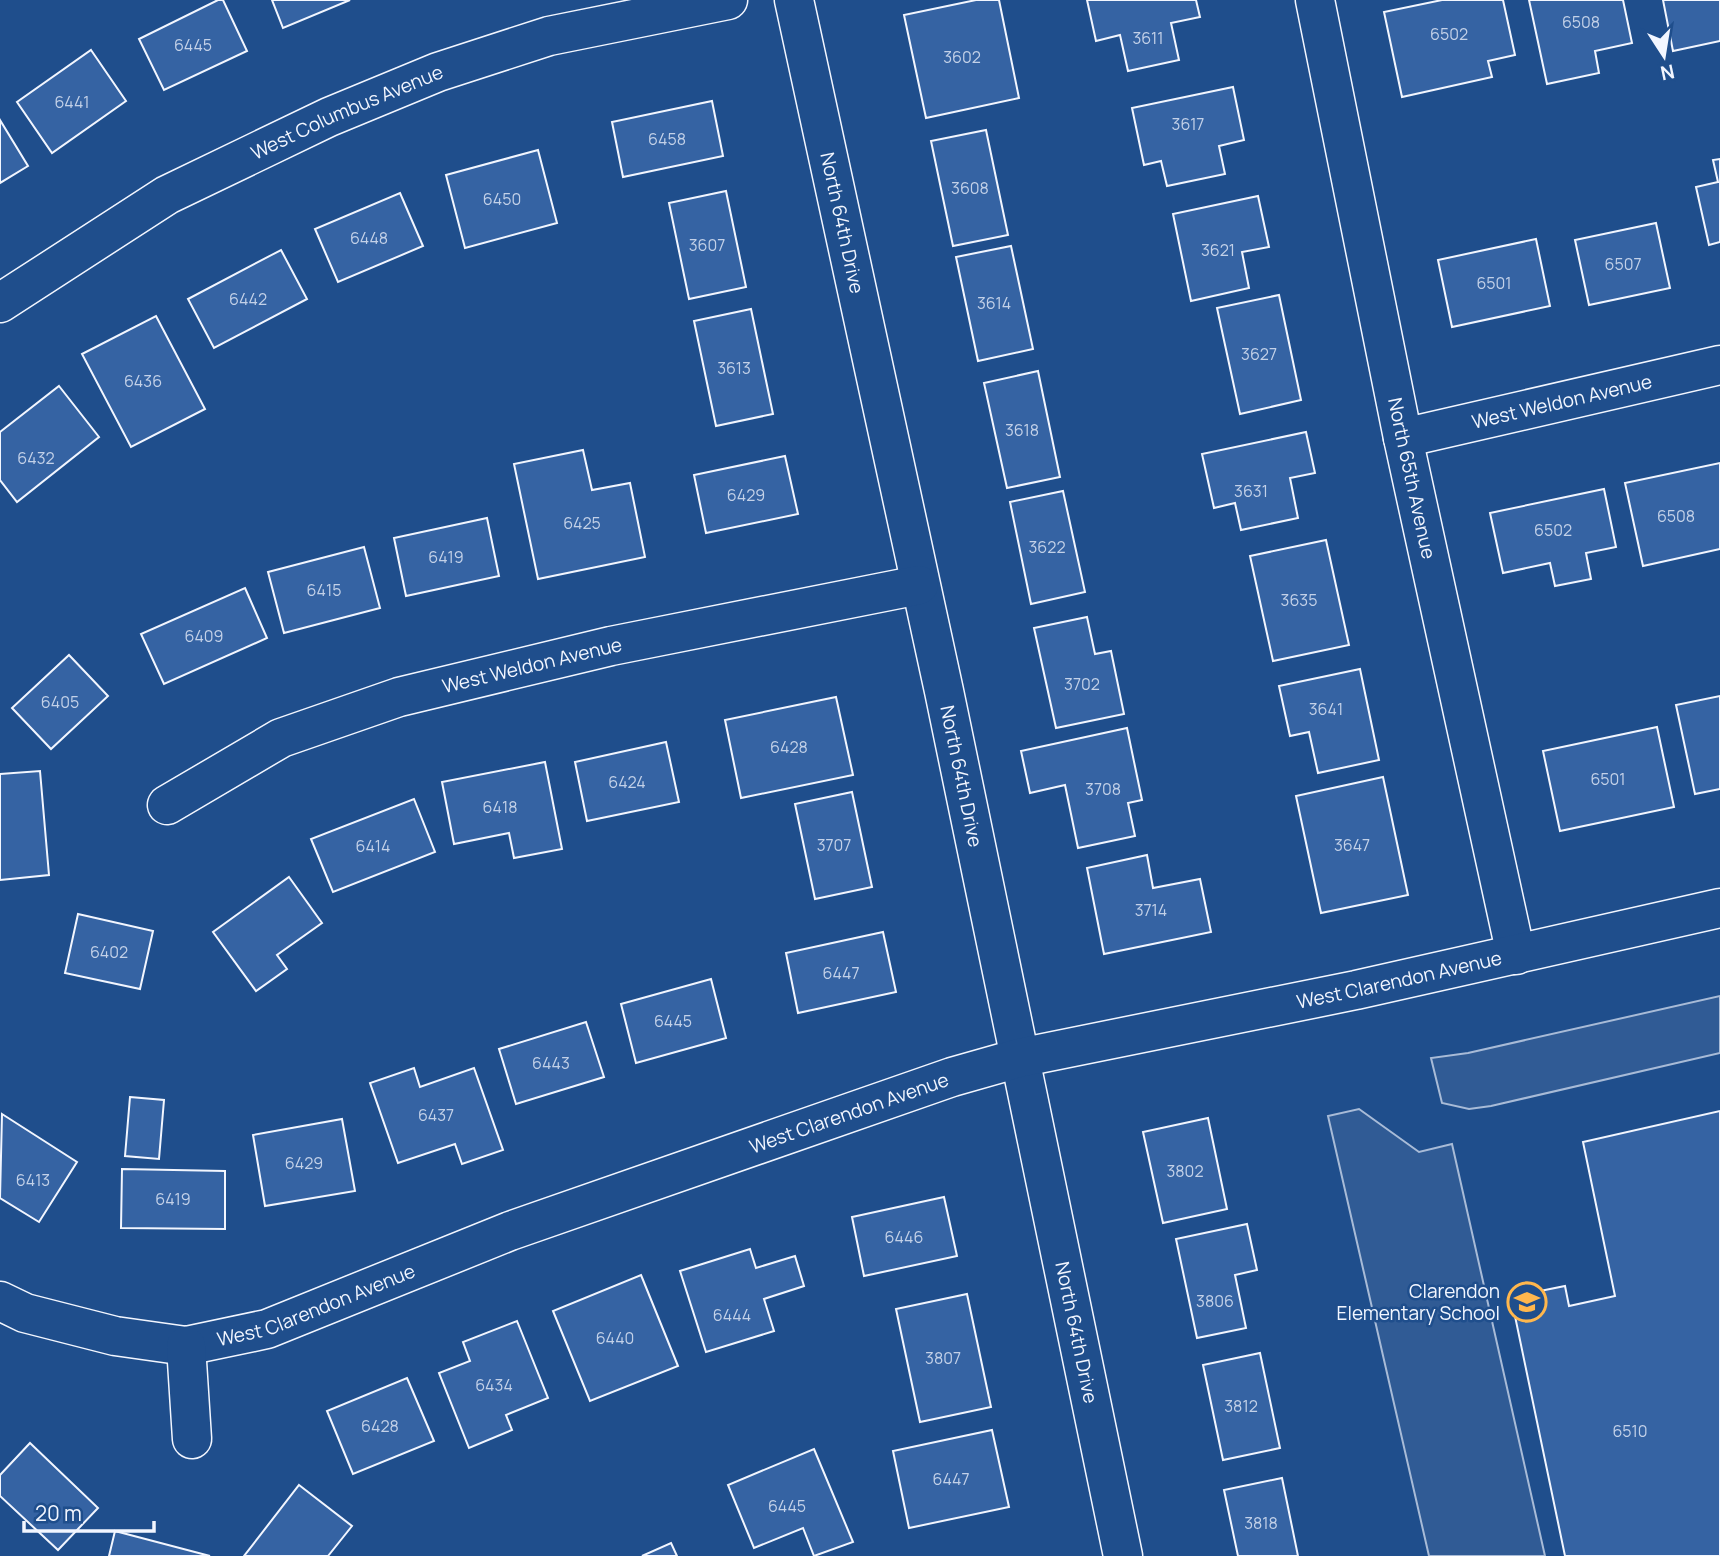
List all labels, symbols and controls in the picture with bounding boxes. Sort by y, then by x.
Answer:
house number: 6508 [1562,11,1600,33]
north arrow [1629,21,1699,91]
house number: 6502 [1430,23,1468,45]
house number: 3611 [1132,27,1164,49]
house number: 6445 [174,34,212,56]
house number: 3602 [943,46,981,68]
street label: West Columbus Avenue [246,58,447,166]
text: N [1658,58,1677,87]
house number: 6441 [54,91,90,113]
house number: 3617 [1172,113,1204,135]
house number: 6458 [648,128,686,150]
street label: North 64th Drive [814,150,870,296]
house number: 3608 [951,177,989,199]
house number: 6450 [483,188,521,210]
house number: 6448 [350,227,388,249]
house number: 3607 [689,234,725,256]
house number: 3621 [1201,239,1235,261]
house number: 6507 [1605,253,1641,275]
house number: 6501 [1476,272,1512,294]
house number: 6442 [229,288,267,310]
house number: 3614 [977,292,1011,314]
house number: 3627 [1241,343,1277,365]
house number: 3613 [717,357,751,379]
street label: West Weldon Avenue [1469,368,1654,435]
house number: 6436 [124,370,162,392]
street label: North 65th Avenue [1382,395,1442,561]
house number: 3618 [1005,419,1039,441]
house number: 6432 [17,447,55,469]
house number: 3631 [1234,480,1268,502]
house number: 6429 [727,484,765,506]
house number: 6508 [1657,505,1695,527]
house number: 6425 [563,512,601,534]
house number: 6502 [1534,519,1572,541]
house number: 3622 [1028,536,1066,558]
house number: 6419 [428,546,464,568]
house number: 6415 [307,579,341,601]
house number: 3635 [1281,589,1317,611]
house number: 6409 [184,625,224,647]
street label: West Weldon Avenue [440,631,624,699]
house number: 3702 [1064,673,1100,695]
house number: 6405 [41,691,79,713]
house number: 3641 [1309,698,1343,720]
street label: North 64th Drive [934,703,989,849]
house number: 6428 [770,736,808,758]
house number: 6501 [1590,768,1626,790]
house number: 6424 [608,771,646,793]
house number: 3708 [1085,778,1121,800]
house number: 6418 [483,796,517,818]
house number: 3707 [817,834,851,856]
house number: 3647 [1334,834,1370,856]
house number: 6414 [355,835,391,857]
house number: 3714 [1135,899,1167,921]
house number: 6402 [90,941,128,963]
street label: West Clarendon Avenue [1294,945,1504,1015]
house number: 6447 [823,962,859,984]
house number: 6445 [654,1010,692,1032]
house number: 6443 [532,1052,570,1074]
street label: West Clarendon Avenue [746,1066,952,1160]
house number: 6437 [418,1104,454,1126]
house number: 6429 [285,1152,323,1174]
house number: 3802 [1166,1160,1204,1182]
house number: 6413 [16,1169,50,1191]
house number: 6419 [155,1188,191,1210]
house number: 6446 [885,1226,923,1248]
street label: West Clarendon Avenue [215,1258,419,1352]
street label: North 64th Drive [1049,1259,1104,1405]
place label: Clarendon Elementary School [1337,1278,1500,1326]
school or university icon: Clarendon Elementary School [1506,1281,1548,1323]
house number: 3806 [1196,1290,1234,1312]
house number: 6444 [713,1304,751,1326]
house number: 6440 [596,1327,634,1349]
house number: 3807 [925,1347,961,1369]
house number: 6434 [475,1374,513,1396]
house number: 3812 [1224,1395,1258,1417]
house number: 6428 [361,1415,399,1437]
house number: 6510 [1612,1420,1648,1442]
house number: 6447 [933,1468,969,1490]
scale bar [24,1490,154,1534]
house number: 6445 [768,1495,806,1517]
text: 20 m [35,1499,82,1527]
house number: 3818 [1244,1512,1278,1534]

